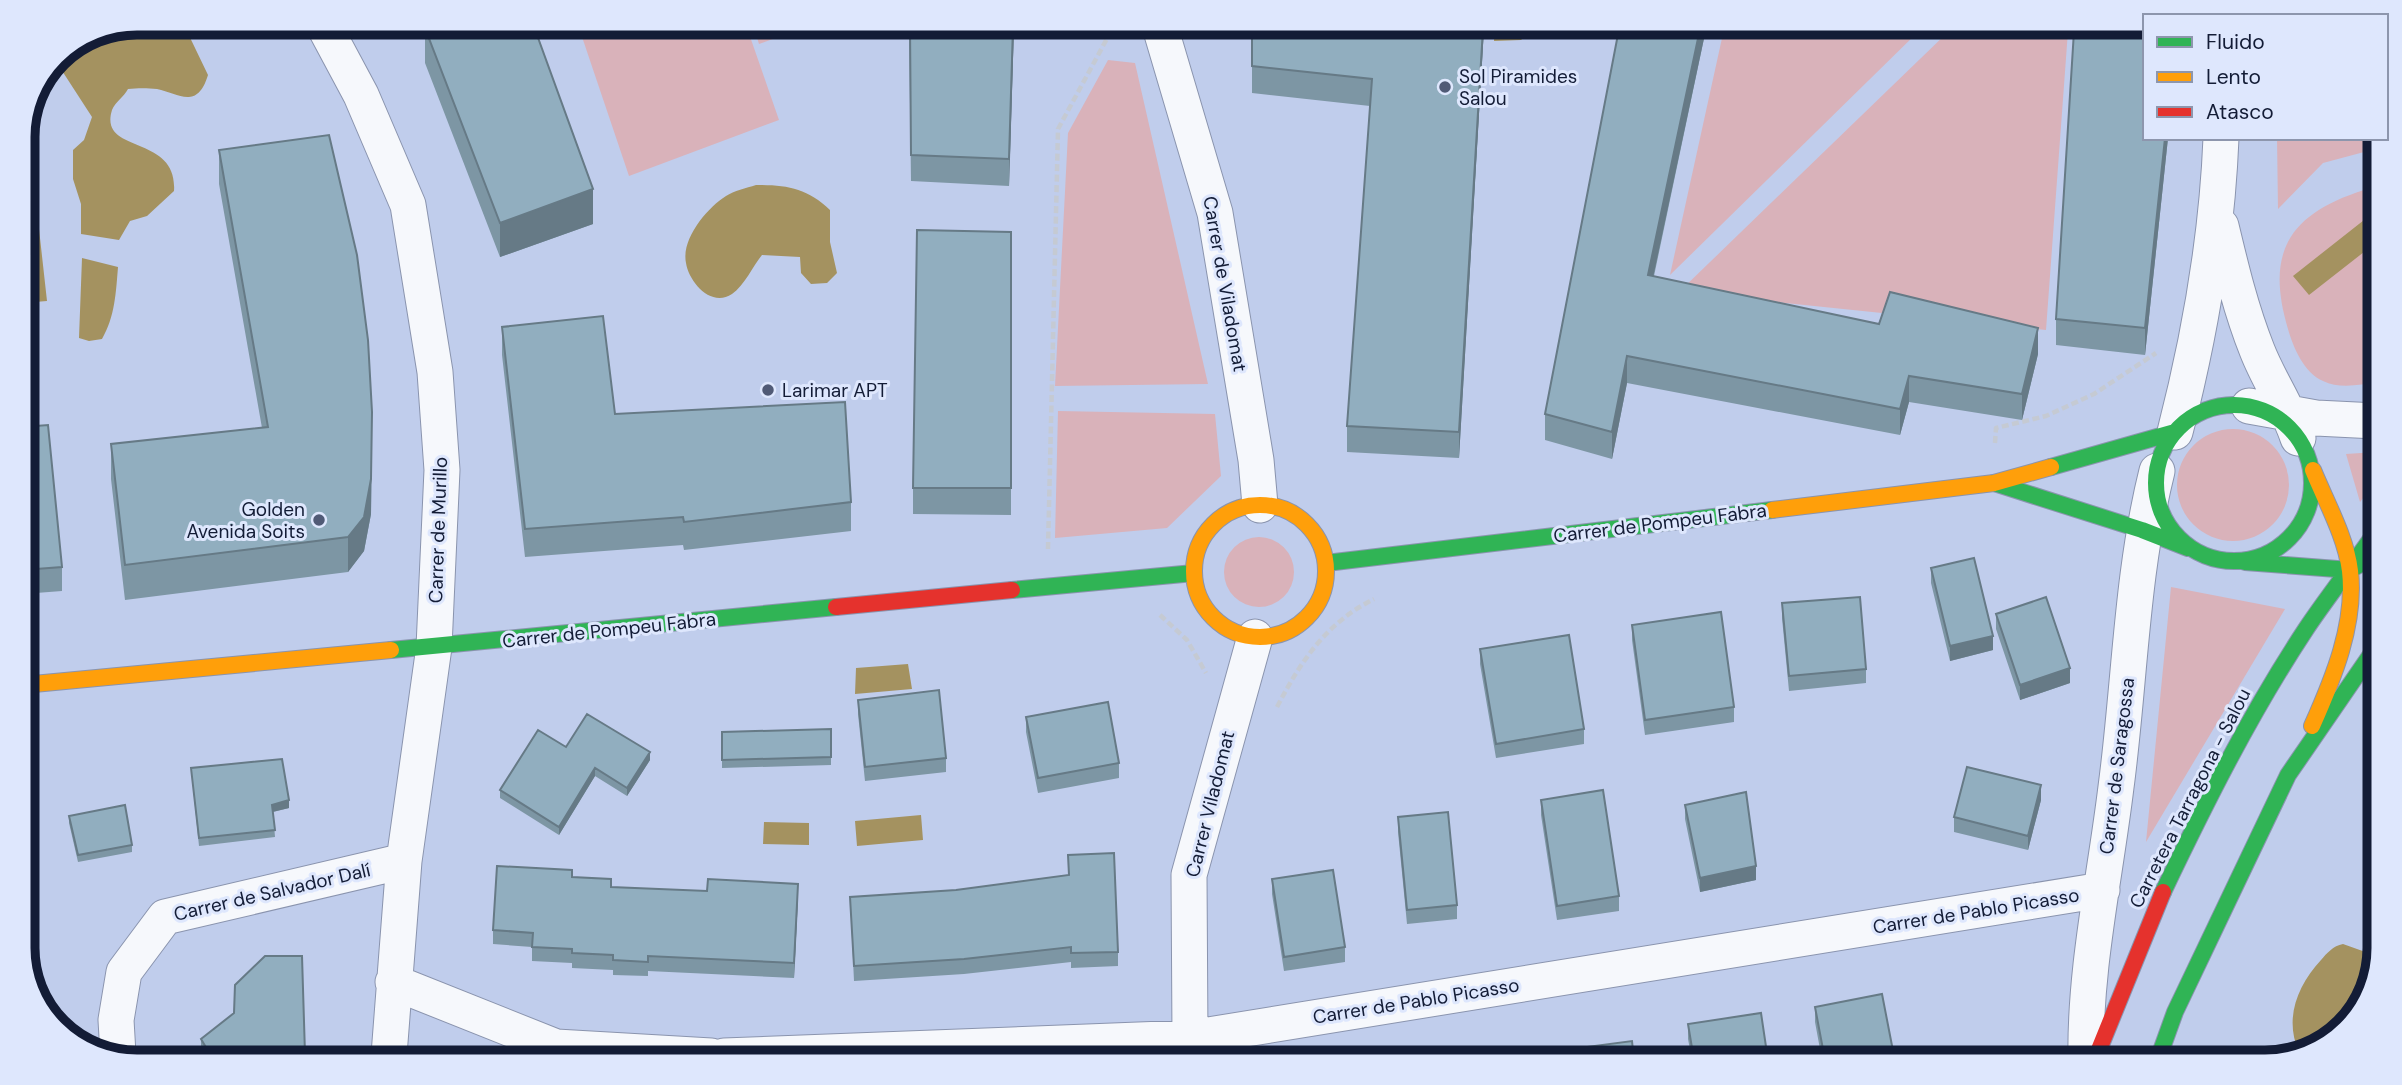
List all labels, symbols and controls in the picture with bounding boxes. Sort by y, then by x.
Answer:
legend [2143,14,2388,140]
text: Fluido [2206,28,2265,56]
text: Lento [2206,63,2261,91]
place label: Sol Piramides Salou [1459,64,1577,111]
marker: Sol Piramides Salou [1437,79,1453,95]
text: Atasco [2206,98,2274,126]
street label: Carrer de Viladomat [1197,194,1253,374]
place label: Larimar APT [782,378,888,403]
marker: Larimar APT [760,382,776,398]
street label: Carrer de Murillo [423,456,453,604]
place label: Golden Avenida Soits [186,497,305,544]
street label: Carrer de Pompeu Fabra [1552,498,1768,548]
marker: Golden Avenida Soits [311,512,327,528]
street label: Carrer de Pompeu Fabra [501,606,717,654]
street label: Carrer de Saragossa [2094,676,2140,856]
street label: Carretera Tarragona - Salou [2124,684,2256,912]
street label: Carrer Viladomat [1180,728,1240,880]
street label: Carrer de Salvador Dalí [171,857,373,927]
street label: Carrer de Pablo Picasso [1871,882,2081,940]
street label: Carrer de Pablo Picasso [1311,972,1521,1030]

